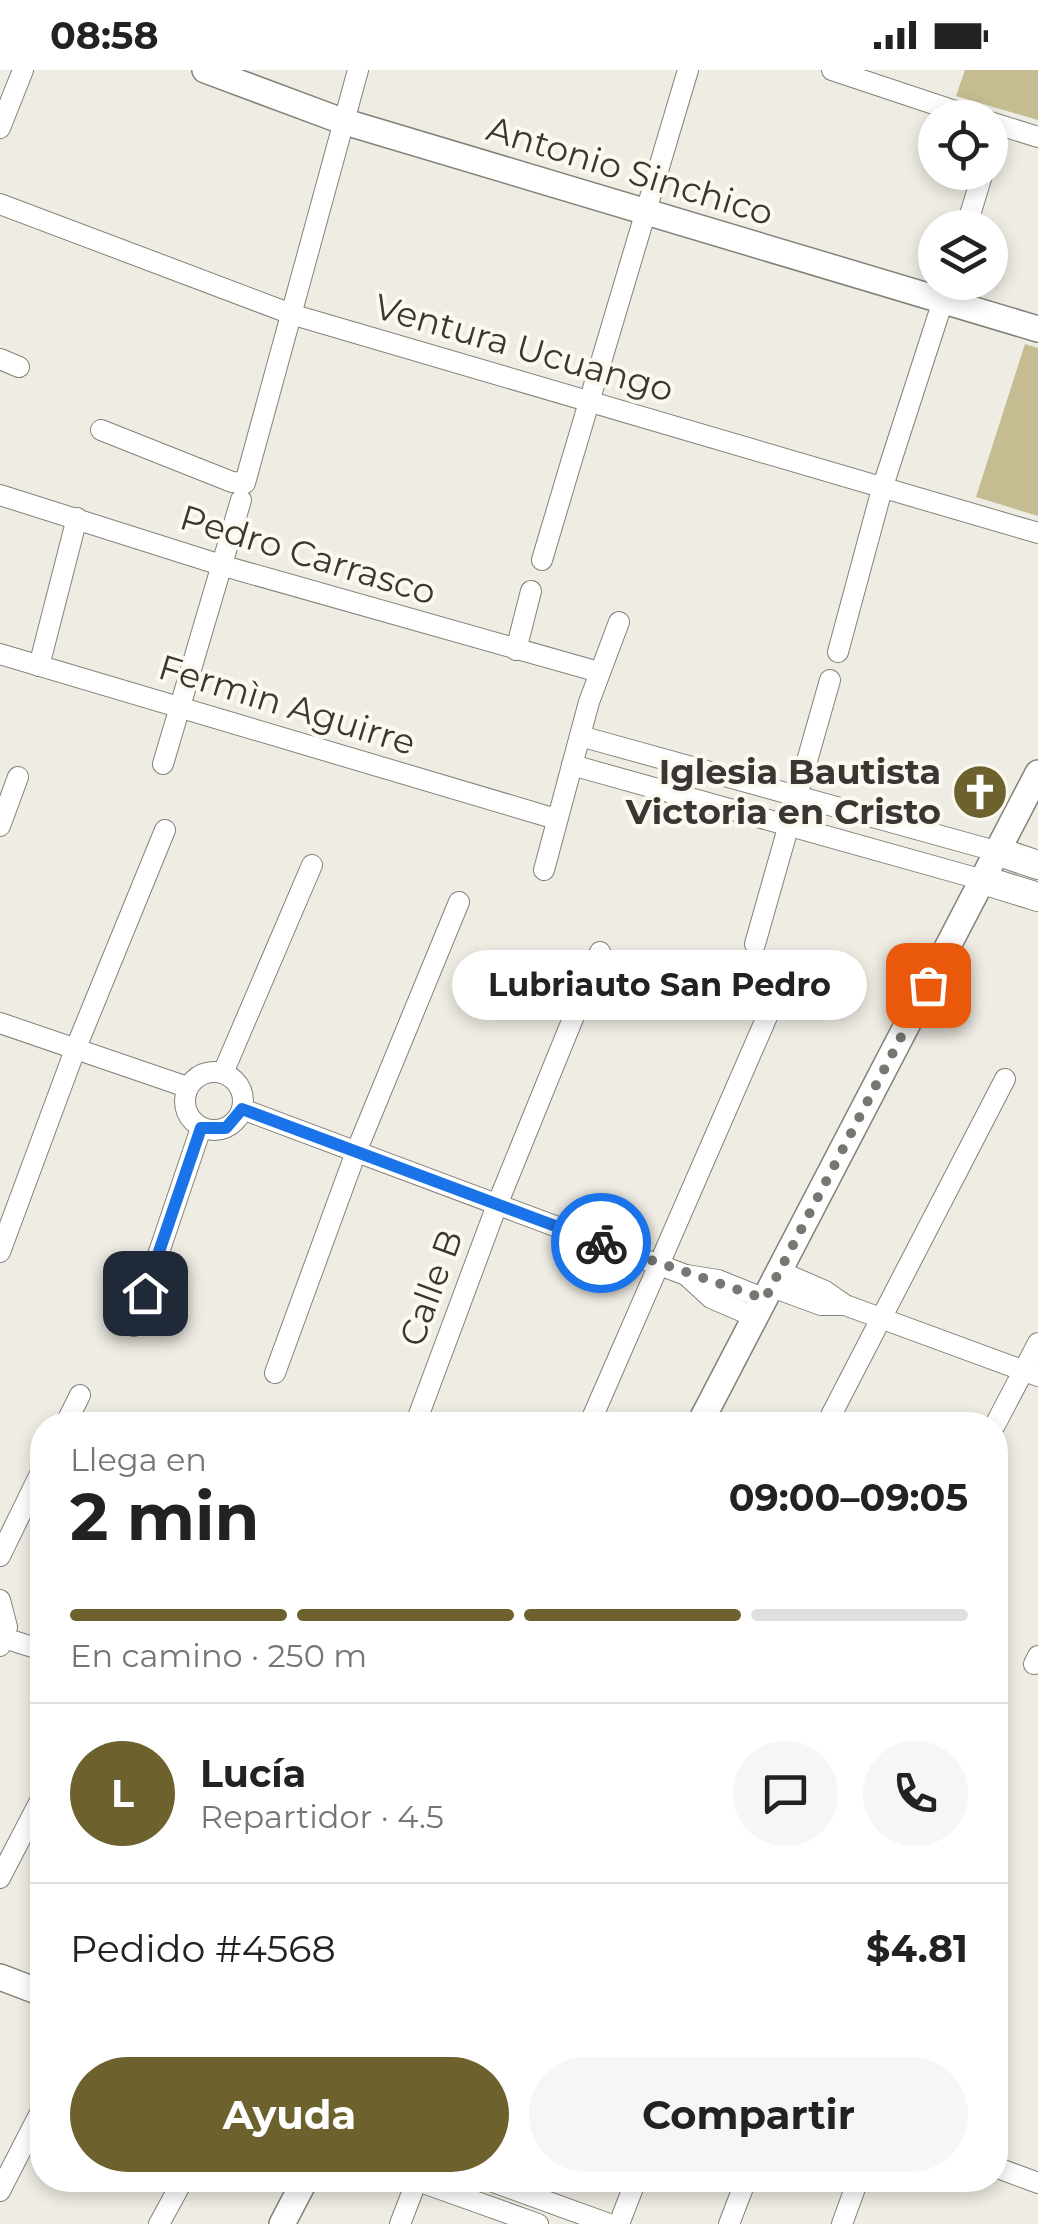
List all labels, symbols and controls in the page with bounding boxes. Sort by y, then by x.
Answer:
text: 08:58 [50,12,159,59]
map controls [918,100,1008,300]
button: locate [918,100,1008,190]
street label: Antonio Sinchico [482,107,778,234]
button: layers [918,210,1008,300]
street label: Ventura Ucuango [370,284,678,411]
street label: Pedro Carrasco [175,495,441,614]
street label: Fermìn Aguirre [154,645,421,764]
place label: Iglesia Bautista Victoria en Cristo [625,750,941,833]
church icon: Iglesia Bautista Victoria en Cristo [950,762,1010,822]
pin [886,943,971,1028]
callout: Lubriauto San Pedro [453,950,868,1020]
icon: bag [901,958,956,1013]
text: Lubriauto San Pedro [488,965,831,1004]
courier [551,1193,651,1293]
icon: bike [574,1216,629,1271]
street label: Calle B [390,1224,471,1352]
pin [103,1251,188,1336]
icon: home [118,1266,173,1321]
text: Llega en [70,1440,207,1479]
text: 09:00–09:05 [729,1474,968,1521]
text: 2 min [70,1477,259,1556]
text: En camino · 250 m [70,1636,367,1675]
button: chat [733,1741,838,1846]
button: phone [863,1741,968,1846]
text: Lucía [200,1750,306,1797]
text: L [111,1770,134,1817]
text: Repartidor · 4.5 [200,1797,444,1836]
text: Pedido #4568 [70,1925,336,1972]
text: $4.81 [866,1925,968,1972]
button: Ayuda [70,2057,509,2172]
button: Compartir [529,2057,968,2172]

